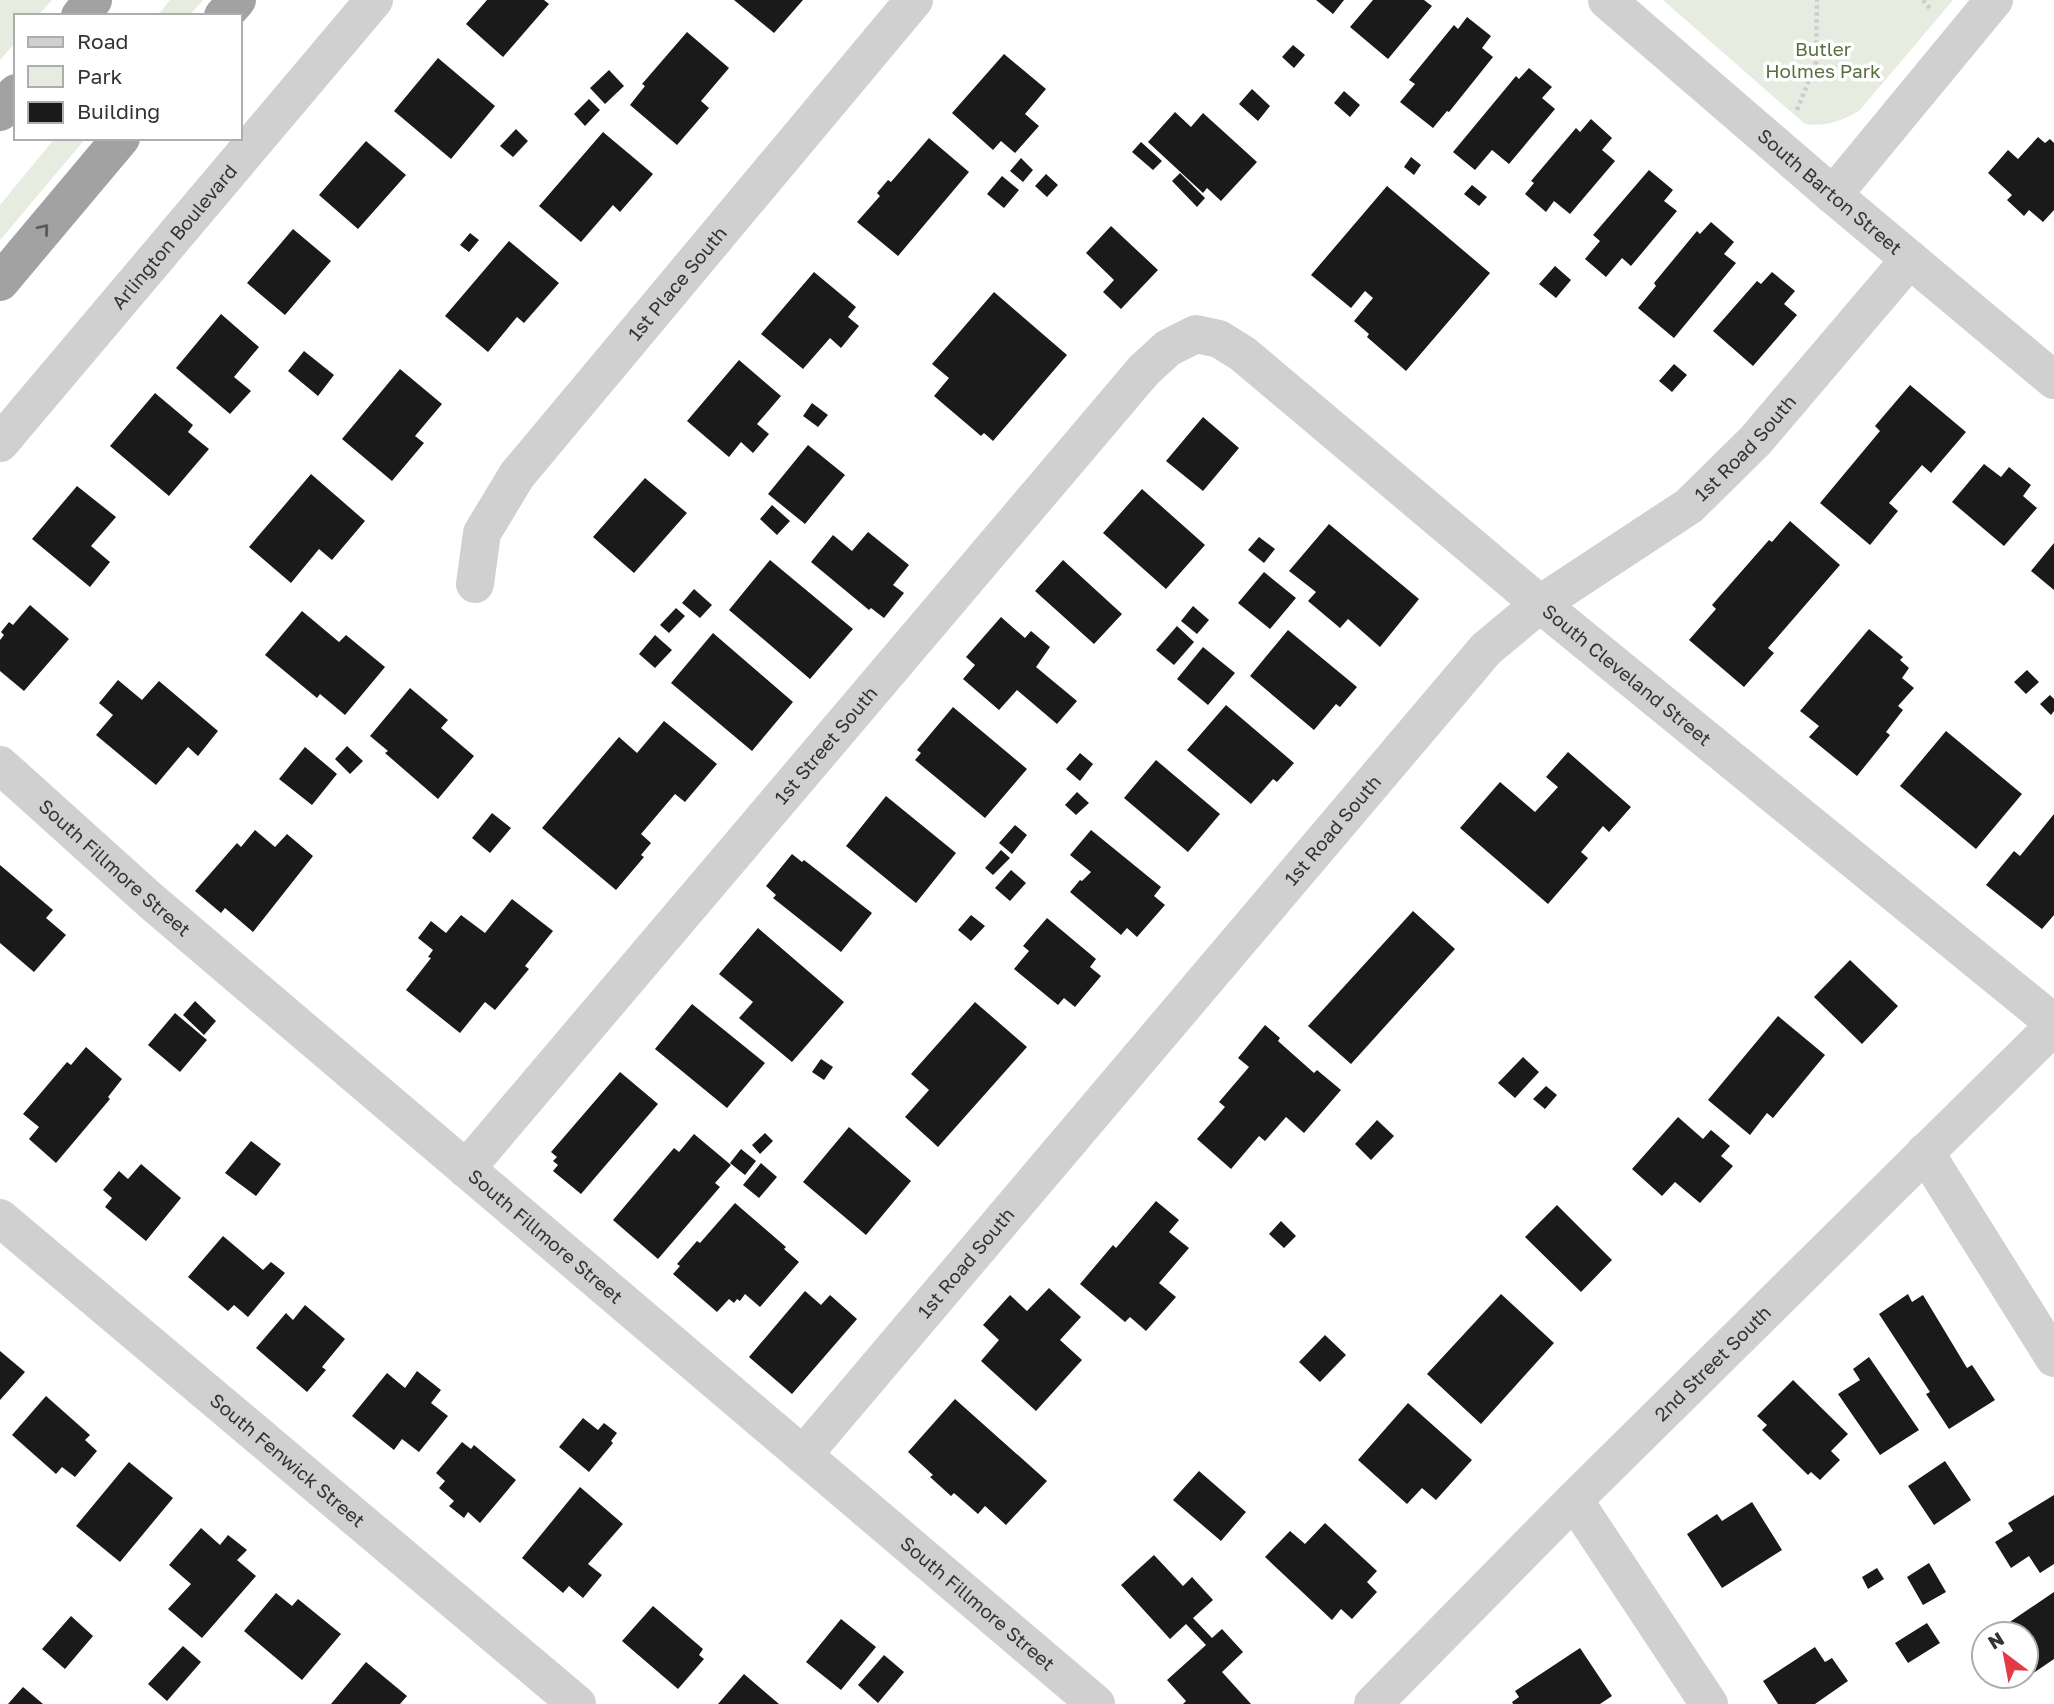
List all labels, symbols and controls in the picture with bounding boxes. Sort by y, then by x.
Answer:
legend [14,14,242,140]
text: Road [77,28,128,54]
park label: Butler Holmes Park [1765,37,1881,82]
text: Park [77,63,123,89]
text: Building [77,98,160,124]
street label: South Barton Street [1753,123,1907,259]
street label: Arlington Boulevard [106,159,241,313]
street label: 1st Place South [623,221,731,345]
one-way arrow [36,225,48,238]
street label: 1st Road South [1689,390,1800,505]
street label: South Cleveland Street [1538,599,1716,750]
street label: 1st Street South [769,681,882,808]
street label: 1st Road South [1279,770,1385,890]
street label: South Fillmore Street [35,794,196,941]
street label: South Fillmore Street [464,1164,628,1308]
street label: 1st Road South [912,1203,1019,1322]
street label: 2nd Street South [1649,1300,1775,1425]
street label: South Fenwick Street [206,1388,370,1532]
street label: South Fillmore Street [896,1531,1060,1675]
north arrow [1970,1620,2040,1690]
text: N [1984,1627,2008,1654]

